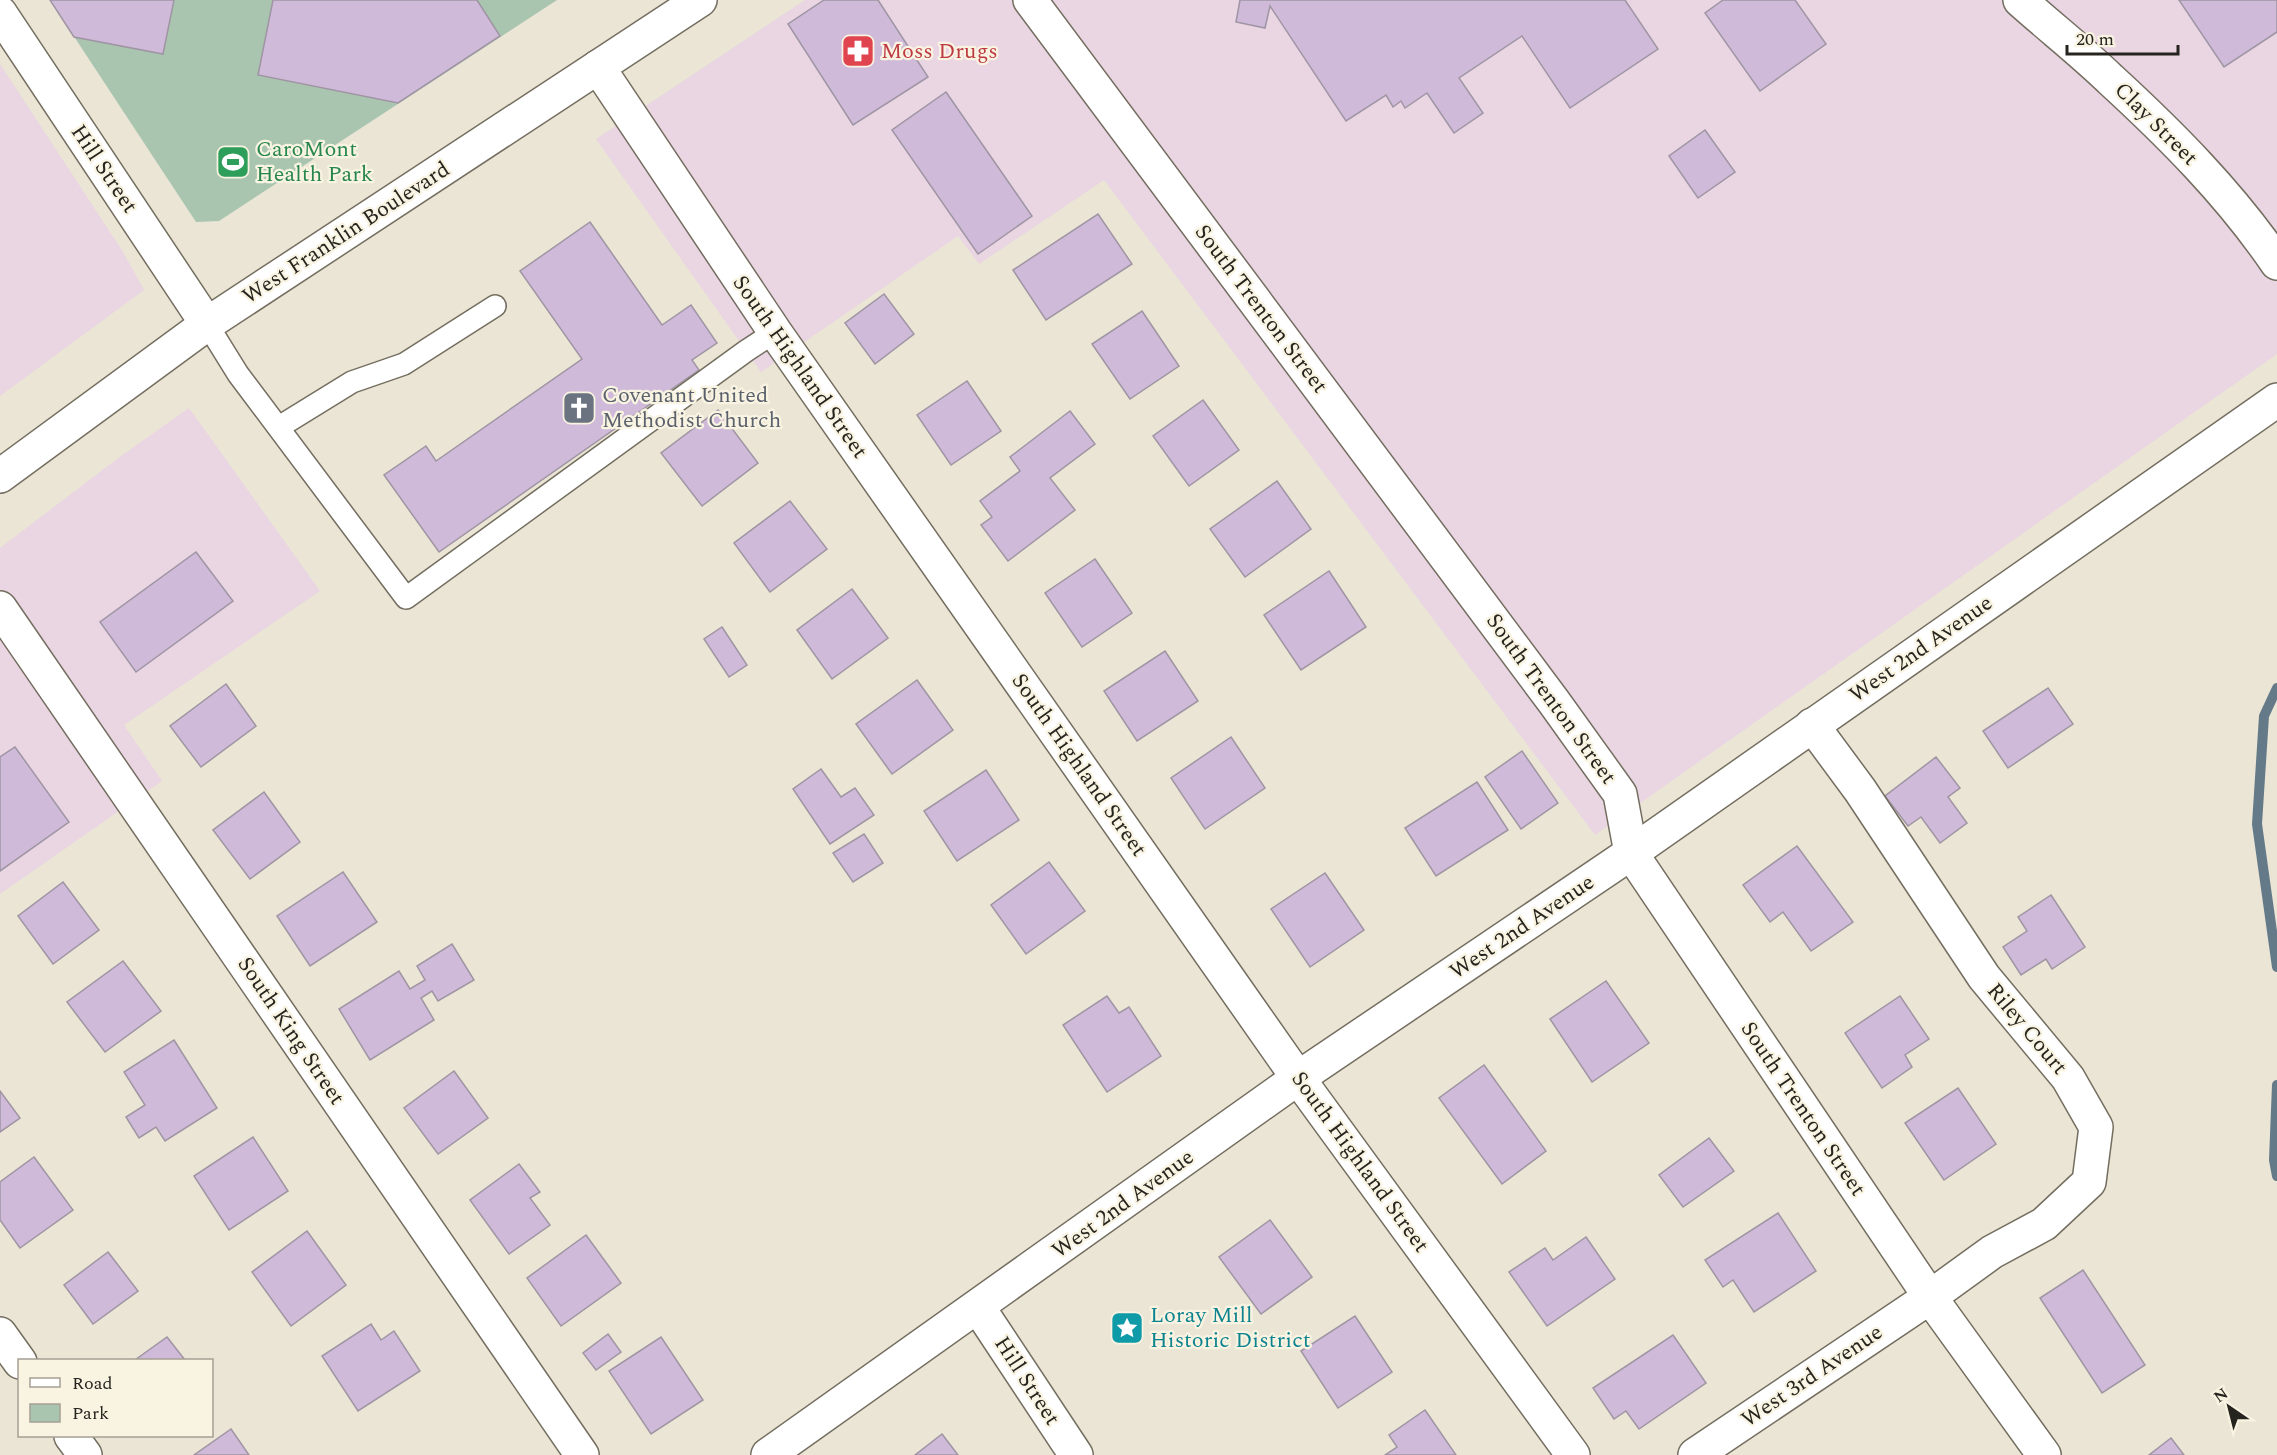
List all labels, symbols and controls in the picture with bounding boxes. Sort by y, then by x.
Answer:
scale bar [2067,18,2178,56]
text: 20 m [2076,26,2114,53]
pharmacy icon: Moss Drugs [840,33,876,69]
place label: Moss Drugs [881,35,998,68]
street label: Clay Street [2107,75,2206,174]
street label: Hill Street [62,118,146,220]
place label: CaroMont Health Park [256,133,373,191]
sports icon: CaroMont Health Park [215,144,251,180]
street label: West Franklin Boulevard [236,153,456,313]
street label: South Trenton Street [1186,217,1336,401]
street label: South Highland Street [724,269,876,466]
place label: Covenant United Methodist Church [602,379,781,437]
church icon: Covenant United Methodist Church [561,390,597,426]
street label: West 2nd Avenue [1842,587,2000,711]
street label: South Trenton Street [1478,607,1625,792]
street label: South Highland Street [1003,667,1155,864]
street label: West 2nd Avenue [1443,866,1601,988]
street label: South King Street [229,950,353,1112]
street label: Riley Court [1979,976,2076,1082]
street label: South Trenton Street [1732,1015,1874,1203]
street label: South Highland Street [1283,1064,1437,1260]
street label: West 2nd Avenue [1045,1141,1201,1267]
place label: Loray Mill Historic District [1150,1299,1311,1357]
place icon: Loray Mill Historic District [1109,1310,1145,1346]
street label: West 3rd Avenue [1735,1316,1889,1436]
street label: Hill Street [986,1330,1068,1432]
legend [18,1359,213,1437]
text: Road [72,1370,113,1397]
north arrow [2199,1377,2259,1437]
text: N [2209,1382,2233,1409]
text: Park [72,1400,109,1427]

